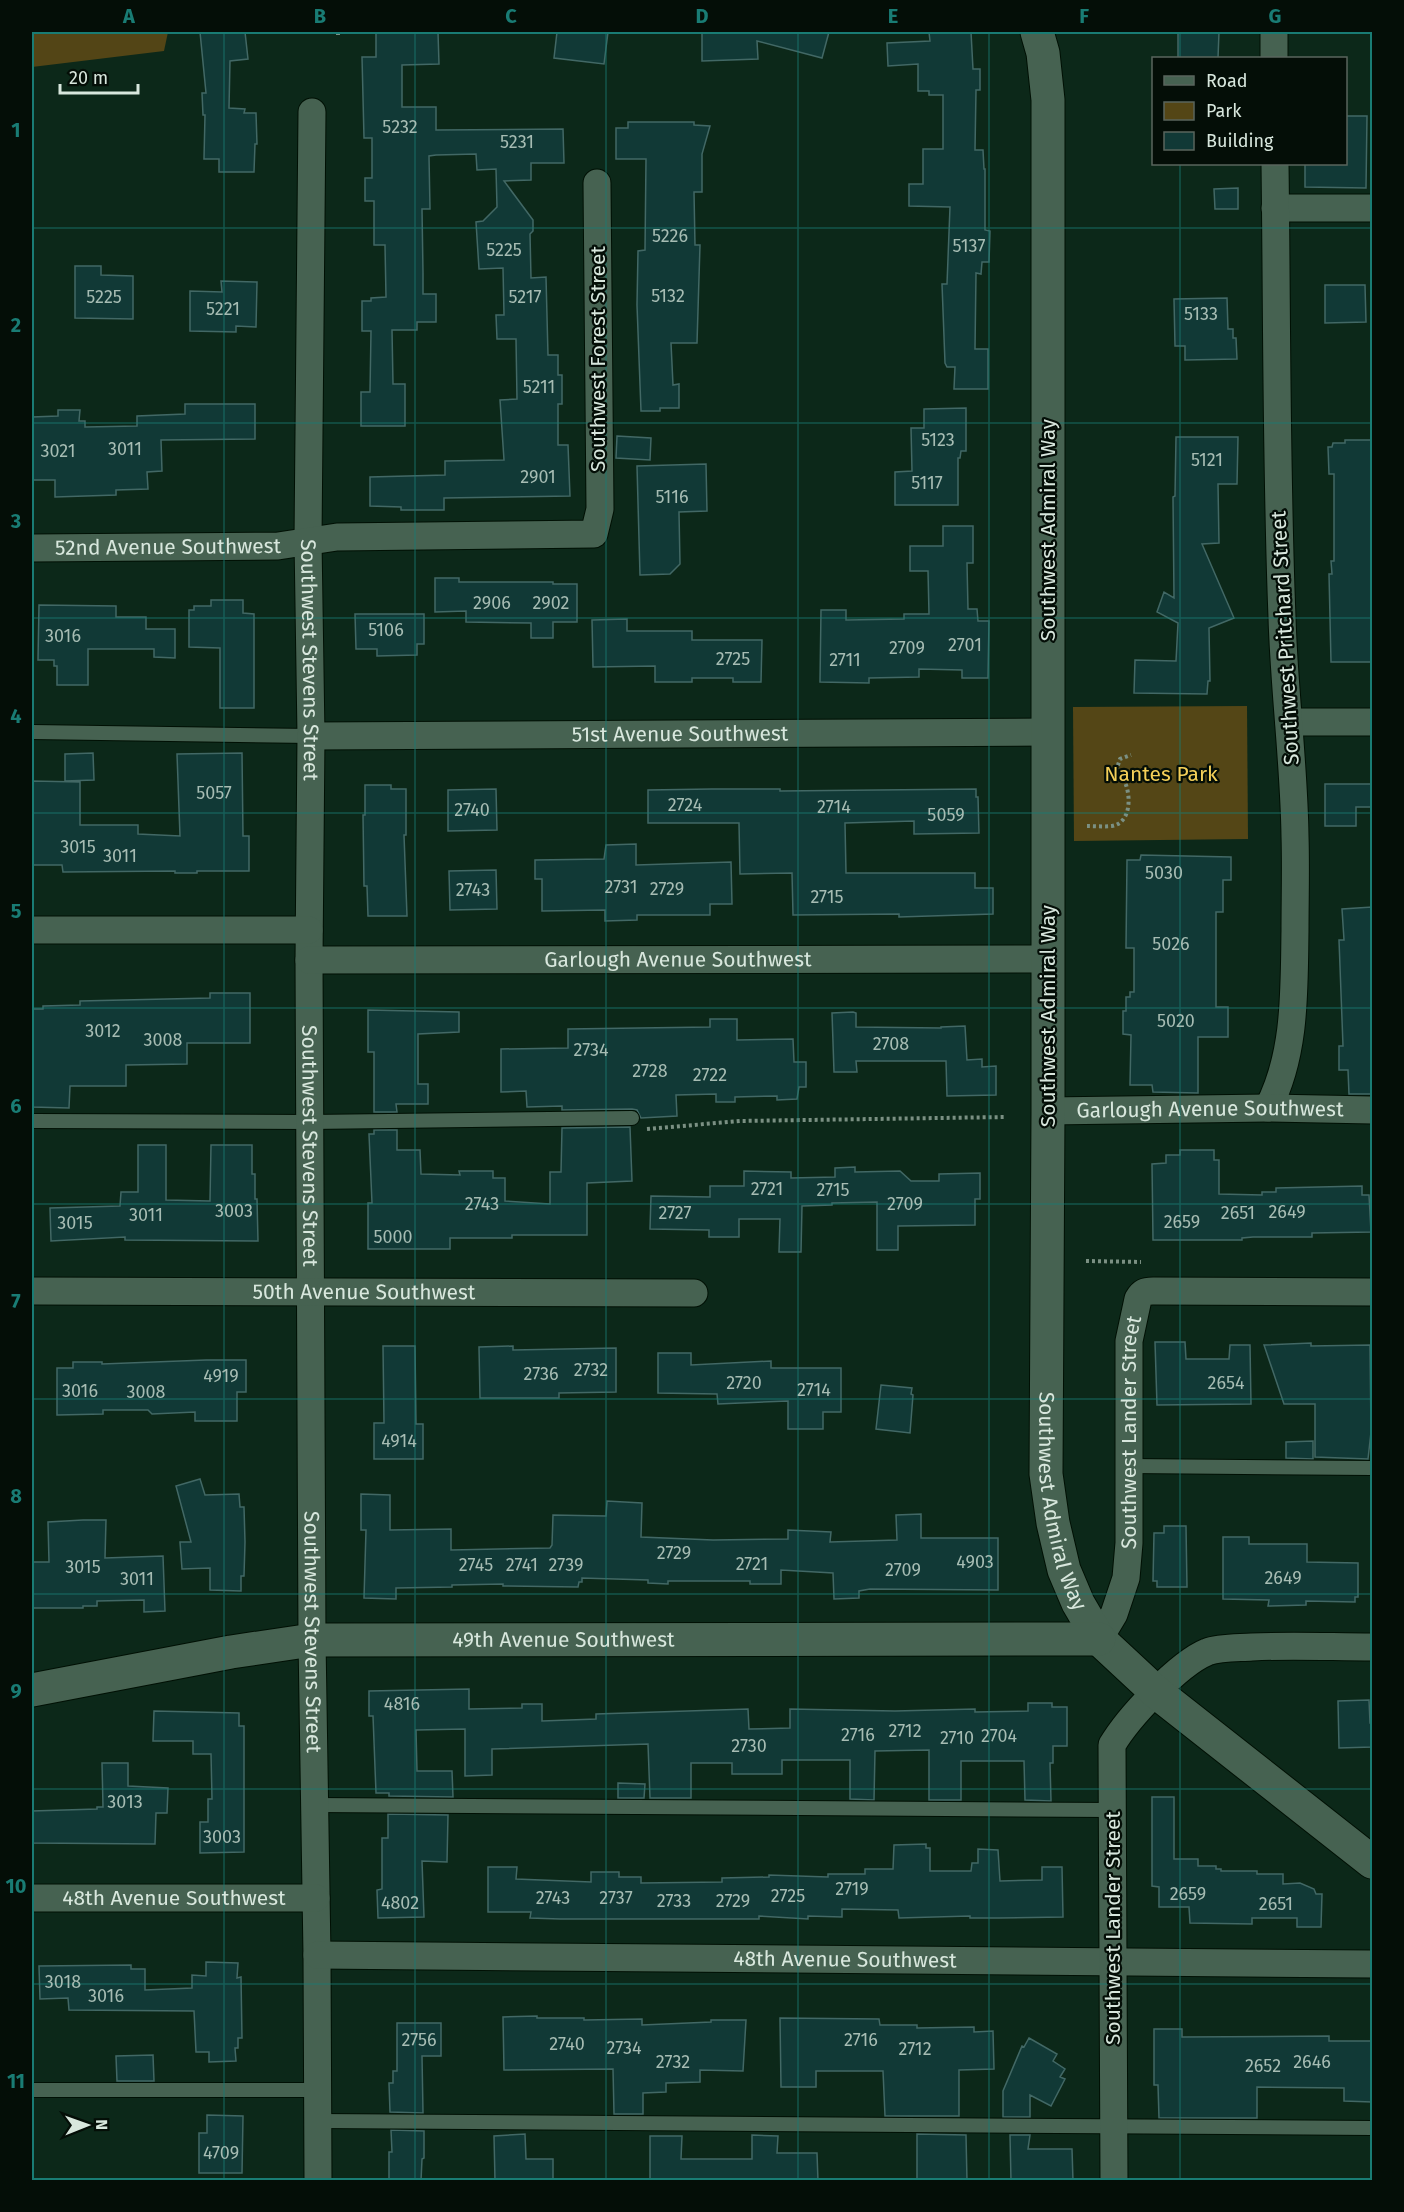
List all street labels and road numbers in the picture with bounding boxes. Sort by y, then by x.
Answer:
street label: Southwest Forest Street [585,246,611,472]
street label: Southwest Admiral Way [1035,418,1061,641]
street label: Southwest Pritchard Street [1265,510,1305,766]
street label: 52nd Avenue Southwest [55,533,282,561]
street label: Southwest Stevens Street [295,539,324,781]
street label: 51st Avenue Southwest [572,720,789,748]
street label: Southwest Admiral Way [1035,904,1061,1127]
street label: Garlough Avenue Southwest [544,946,812,973]
street label: Southwest Stevens Street [296,1025,323,1267]
street label: Garlough Avenue Southwest [1076,1095,1344,1124]
street label: 50th Avenue Southwest [253,1279,476,1305]
street label: Southwest Lander Street [1115,1313,1147,1550]
street label: Southwest Admiral Way [1033,1392,1093,1616]
street label: Southwest Stevens Street [298,1511,327,1753]
street label: 49th Avenue Southwest [452,1627,675,1653]
street label: Southwest Lander Street [1100,1811,1126,2045]
street label: 48th Avenue Southwest [62,1885,286,1911]
street label: 48th Avenue Southwest [733,1946,957,1973]

